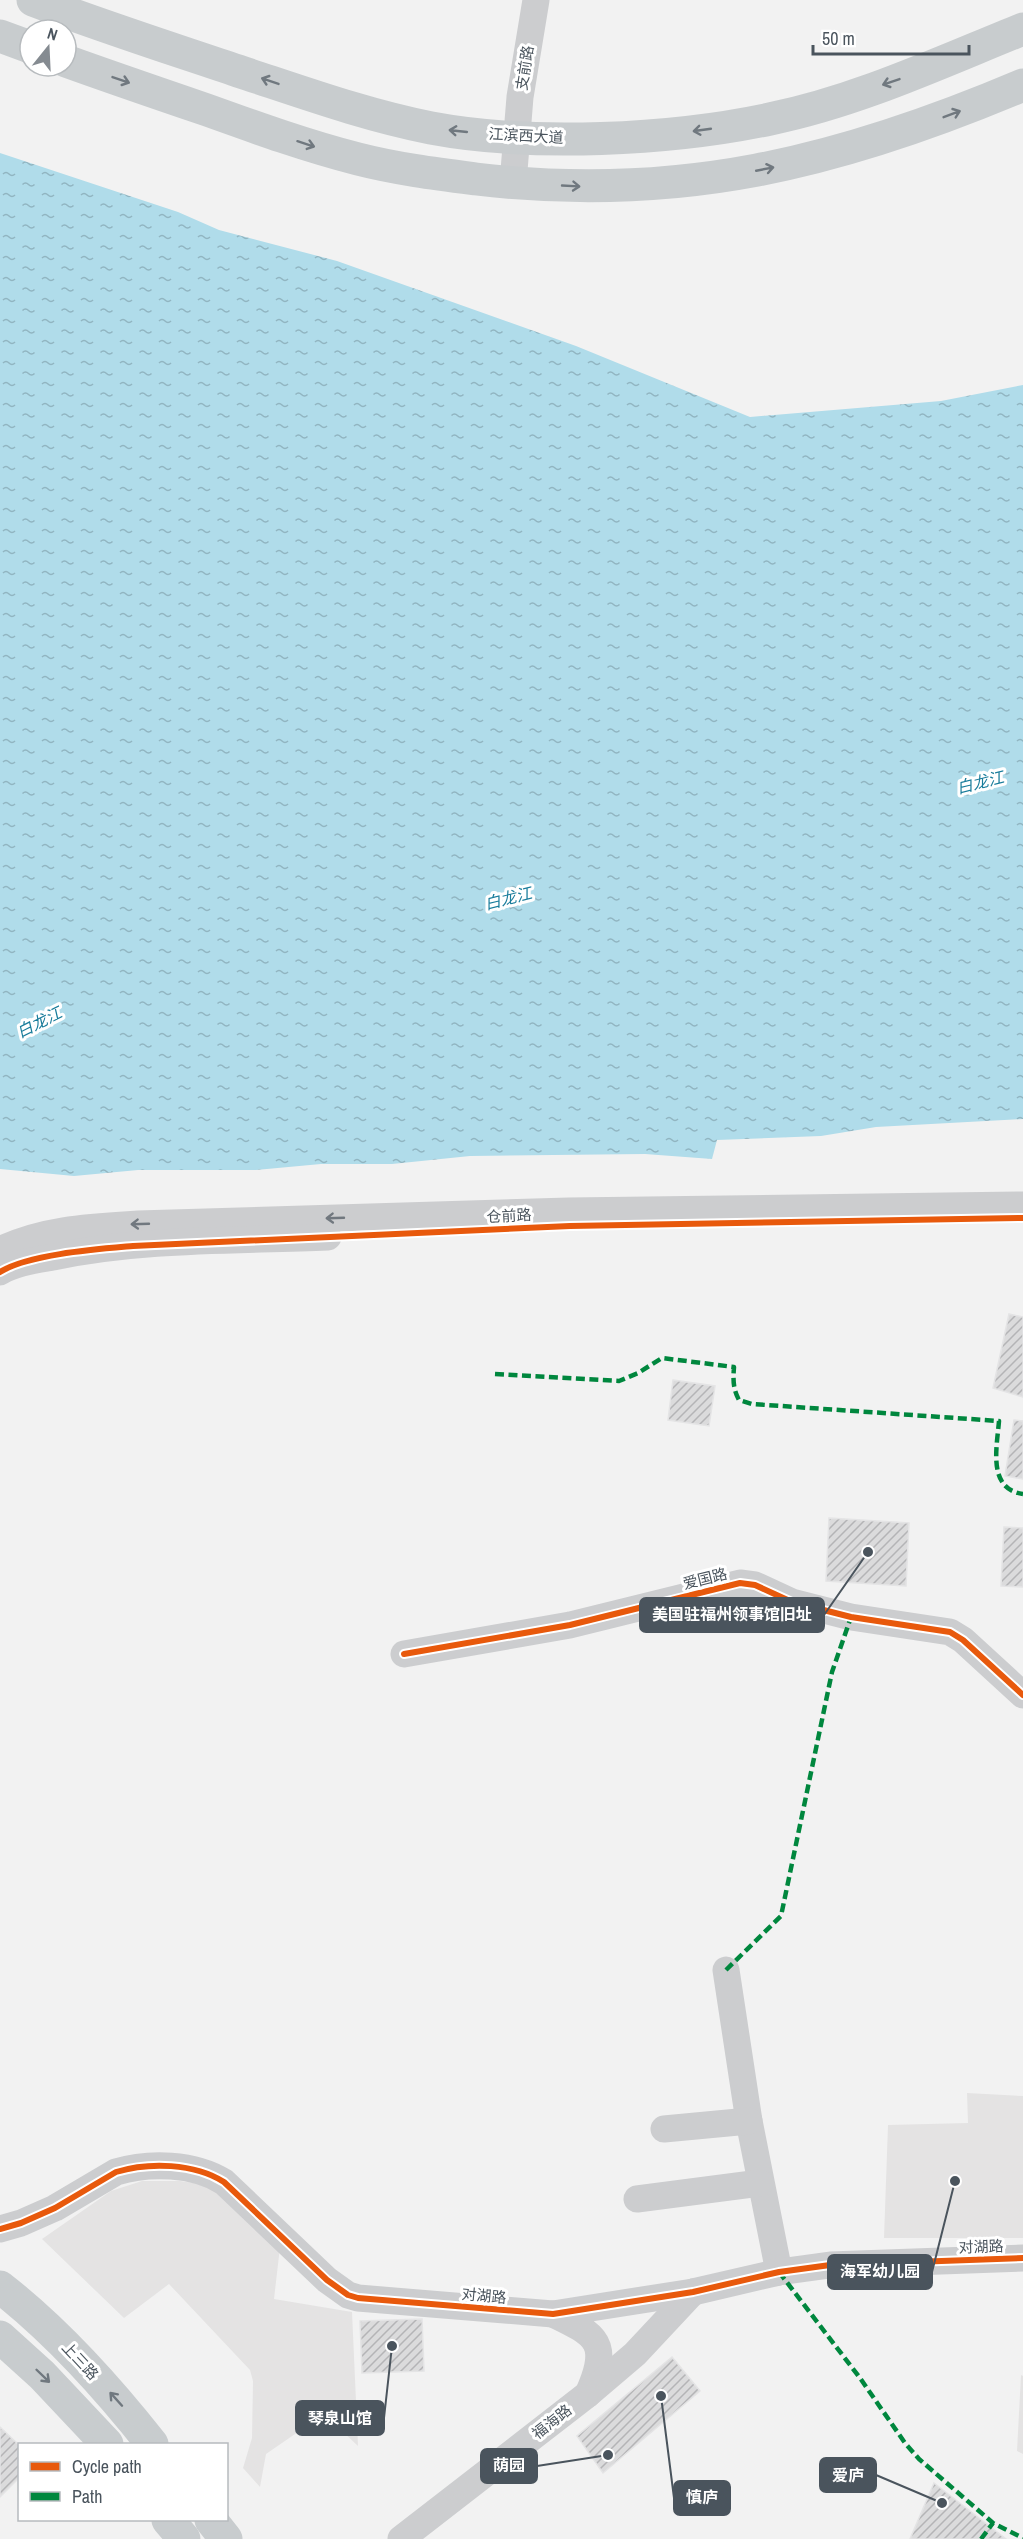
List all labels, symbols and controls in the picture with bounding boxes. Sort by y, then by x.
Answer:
north arrow [18,18,78,78]
scale bar [813,18,969,56]
text: N [45,22,61,46]
text: 50 m [822,26,855,51]
street label: 支前路 [511,44,538,92]
one-way arrow [261,75,280,86]
one-way arrow [111,76,130,87]
one-way arrow [882,77,901,88]
one-way arrow [942,108,960,119]
street label: 江滨西大道 [488,123,564,148]
one-way arrow [693,124,713,135]
one-way arrow [448,125,468,136]
one-way arrow [296,139,315,150]
one-way arrow [754,163,774,174]
one-way arrow [560,181,580,192]
water label: 白龙江 [954,765,1008,798]
water label: 白龙江 [482,881,536,914]
water label: 白龙江 [13,1000,67,1043]
street label: 仓前路 [486,1204,532,1227]
one-way arrow [325,1212,345,1224]
one-way arrow [130,1219,150,1230]
street label: 爱国路 [680,1563,729,1594]
callout: 美国驻福州领事馆旧址 [640,1598,824,1632]
text: 美国驻福州领事馆旧址 [652,1603,812,1625]
street label: 对湖路 [958,2235,1004,2258]
callout: 海军幼儿园 [828,2255,932,2289]
text: 海军幼儿园 [840,2260,920,2282]
street label: 对湖路 [461,2283,507,2308]
street label: 上三路 [57,2337,103,2384]
one-way arrow [36,2369,51,2384]
one-way arrow [109,2392,123,2407]
street label: 福海路 [527,2399,576,2444]
callout: 琴泉山馆 [296,2401,384,2435]
text: 琴泉山馆 [308,2407,372,2429]
legend [18,2443,228,2521]
callout: 荫园 [481,2449,537,2483]
text: Cycle path [72,2454,142,2479]
text: 荫园 [493,2454,525,2476]
callout: 爱庐 [820,2458,876,2492]
text: 爱庐 [832,2464,864,2486]
callout: 慎庐 [674,2481,730,2515]
text: Path [72,2484,102,2509]
text: 慎庐 [686,2486,718,2508]

